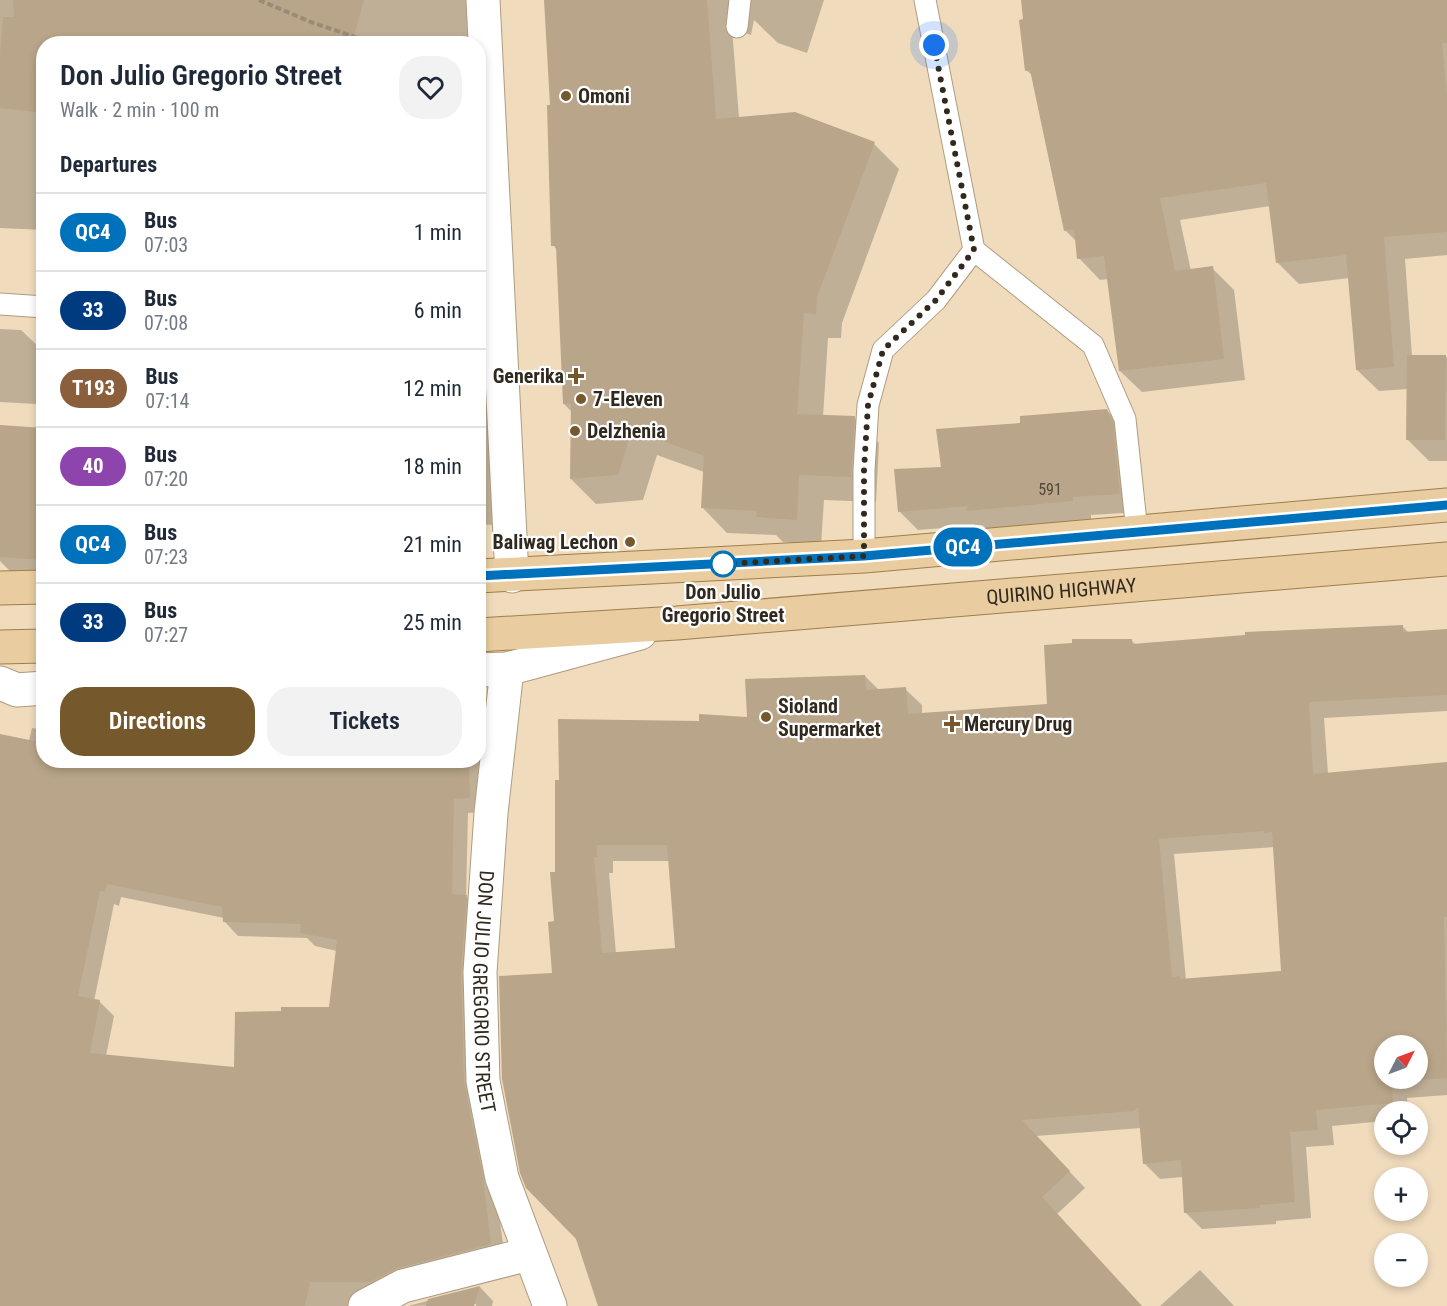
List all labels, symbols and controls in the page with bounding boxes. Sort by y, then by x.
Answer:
your location [919,30,949,60]
button: heart [399,56,462,119]
text: Don Julio Gregorio Street [60,59,342,92]
place label: Omoni [578,84,630,108]
marker: Omoni [559,89,573,103]
text: Walk · 2 min · 100 m [60,98,219,122]
text: Departures [60,152,157,177]
text: Bus [144,208,177,233]
text: QC4 [75,220,111,244]
text: 1 min [414,220,462,245]
text: 07:03 [144,233,188,257]
text: Bus [144,286,177,311]
text: 33 [82,298,104,322]
text: 6 min [414,298,462,323]
text: 07:08 [144,311,188,335]
text: Bus [145,364,178,389]
place label: Generika [493,364,564,388]
marker: Generika [569,369,583,383]
text: T193 [72,376,115,400]
text: 12 min [403,376,462,401]
place label: 7-Eleven [593,387,663,411]
text: 07:14 [145,389,189,413]
marker: 7-Eleven [574,392,588,406]
place label: Delzhenia [587,419,666,443]
marker: Delzhenia [568,424,582,438]
text: Bus [144,442,177,467]
text: 40 [82,454,104,478]
text: 18 min [403,454,462,479]
text: 07:20 [144,467,188,491]
house number: 591 [1038,480,1062,499]
text: Bus [144,520,177,545]
line badge: QC4 [928,528,998,566]
place label: Baliwag Lechon [493,530,618,554]
text: QC4 [75,532,111,556]
text: 21 min [403,532,462,557]
marker: Baliwag Lechon [623,535,637,549]
text: QC4 [945,535,981,559]
text: 07:23 [144,545,188,569]
marker: Don Julio Gregorio Street [710,551,736,577]
street label: QUIRINO HIGHWAY [985,573,1138,609]
place label: Don Julio Gregorio Street [662,580,784,627]
text: Bus [144,598,177,623]
text: 33 [82,610,104,634]
text: 25 min [403,610,462,635]
text: 07:27 [144,623,188,647]
button: Directions [60,687,255,756]
button: Tickets [267,687,462,756]
place label: Sioland Supermarket [778,694,881,741]
marker: Sioland Supermarket [759,710,773,724]
place label: Mercury Drug [964,712,1072,736]
marker: Mercury Drug [945,717,959,731]
street label: DON JULIO GREGORIO STREET [468,870,501,1115]
north arrow [1374,1035,1428,1089]
map controls [1374,1035,1428,1287]
button: locate [1374,1101,1428,1155]
button: + [1374,1167,1428,1221]
button: − [1374,1233,1428,1287]

